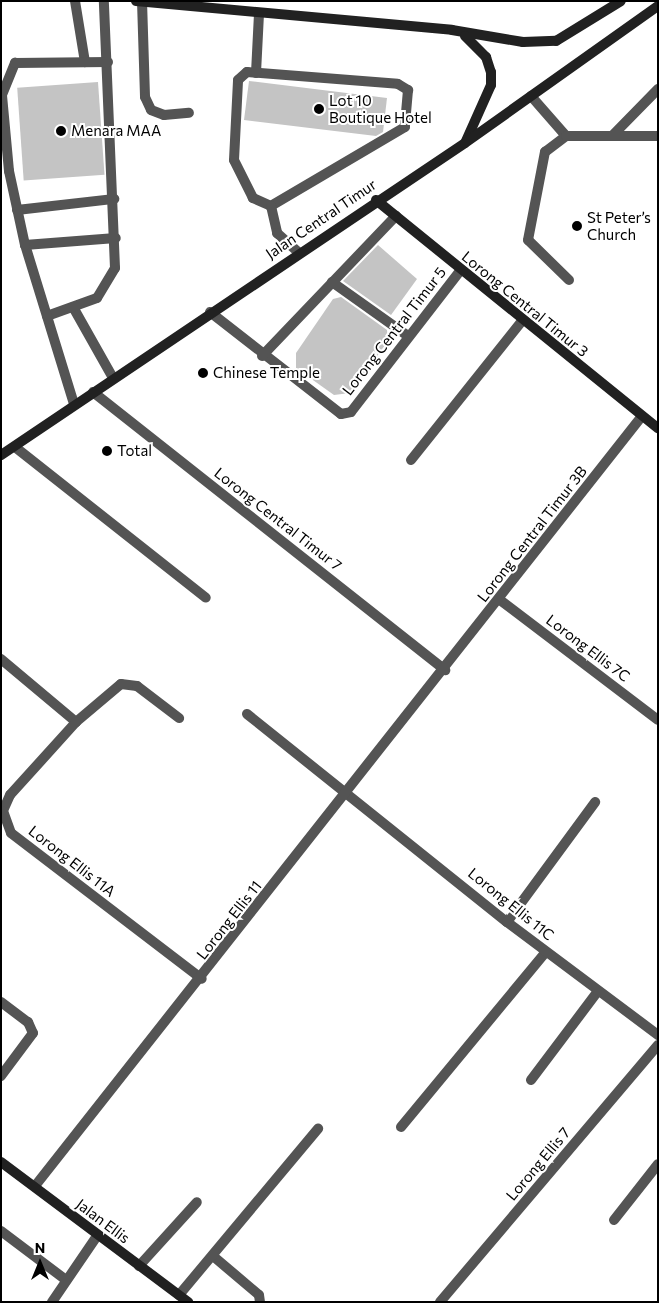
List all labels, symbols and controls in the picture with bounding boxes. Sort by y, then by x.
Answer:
place label: Lot 10 Boutique Hotel [329,91,432,126]
marker: Lot 10 Boutique Hotel [313,103,325,115]
place label: Menara MAA [71,122,161,140]
marker: Menara MAA [55,125,67,137]
street label: Jalan Central Timur [262,175,380,263]
place label: St Peter’s Church [587,208,651,243]
marker: St Peter’s Church [571,220,583,232]
street label: Lorong Central Timur 3 [458,247,592,361]
street label: Lorong Central Timur 5 [338,263,450,399]
place label: Chinese Temple [213,364,320,382]
marker: Chinese Temple [197,367,209,379]
place label: Total [117,442,152,460]
marker: Total [101,445,113,457]
street label: Lorong Central Timur 3B [473,463,591,605]
street label: Lorong Central Timur 7 [211,464,345,574]
street label: Lorong Ellis 7C [543,611,633,685]
street label: Lorong Ellis 11A [25,822,119,900]
street label: Lorong Ellis 11C [465,864,557,944]
street label: Lorong Ellis 11 [193,877,265,963]
street label: Lorong Ellis 7 [502,1124,574,1204]
street label: Jalan Ellis [73,1195,133,1247]
north arrow [15,1238,65,1288]
text: N [35,1239,45,1256]

